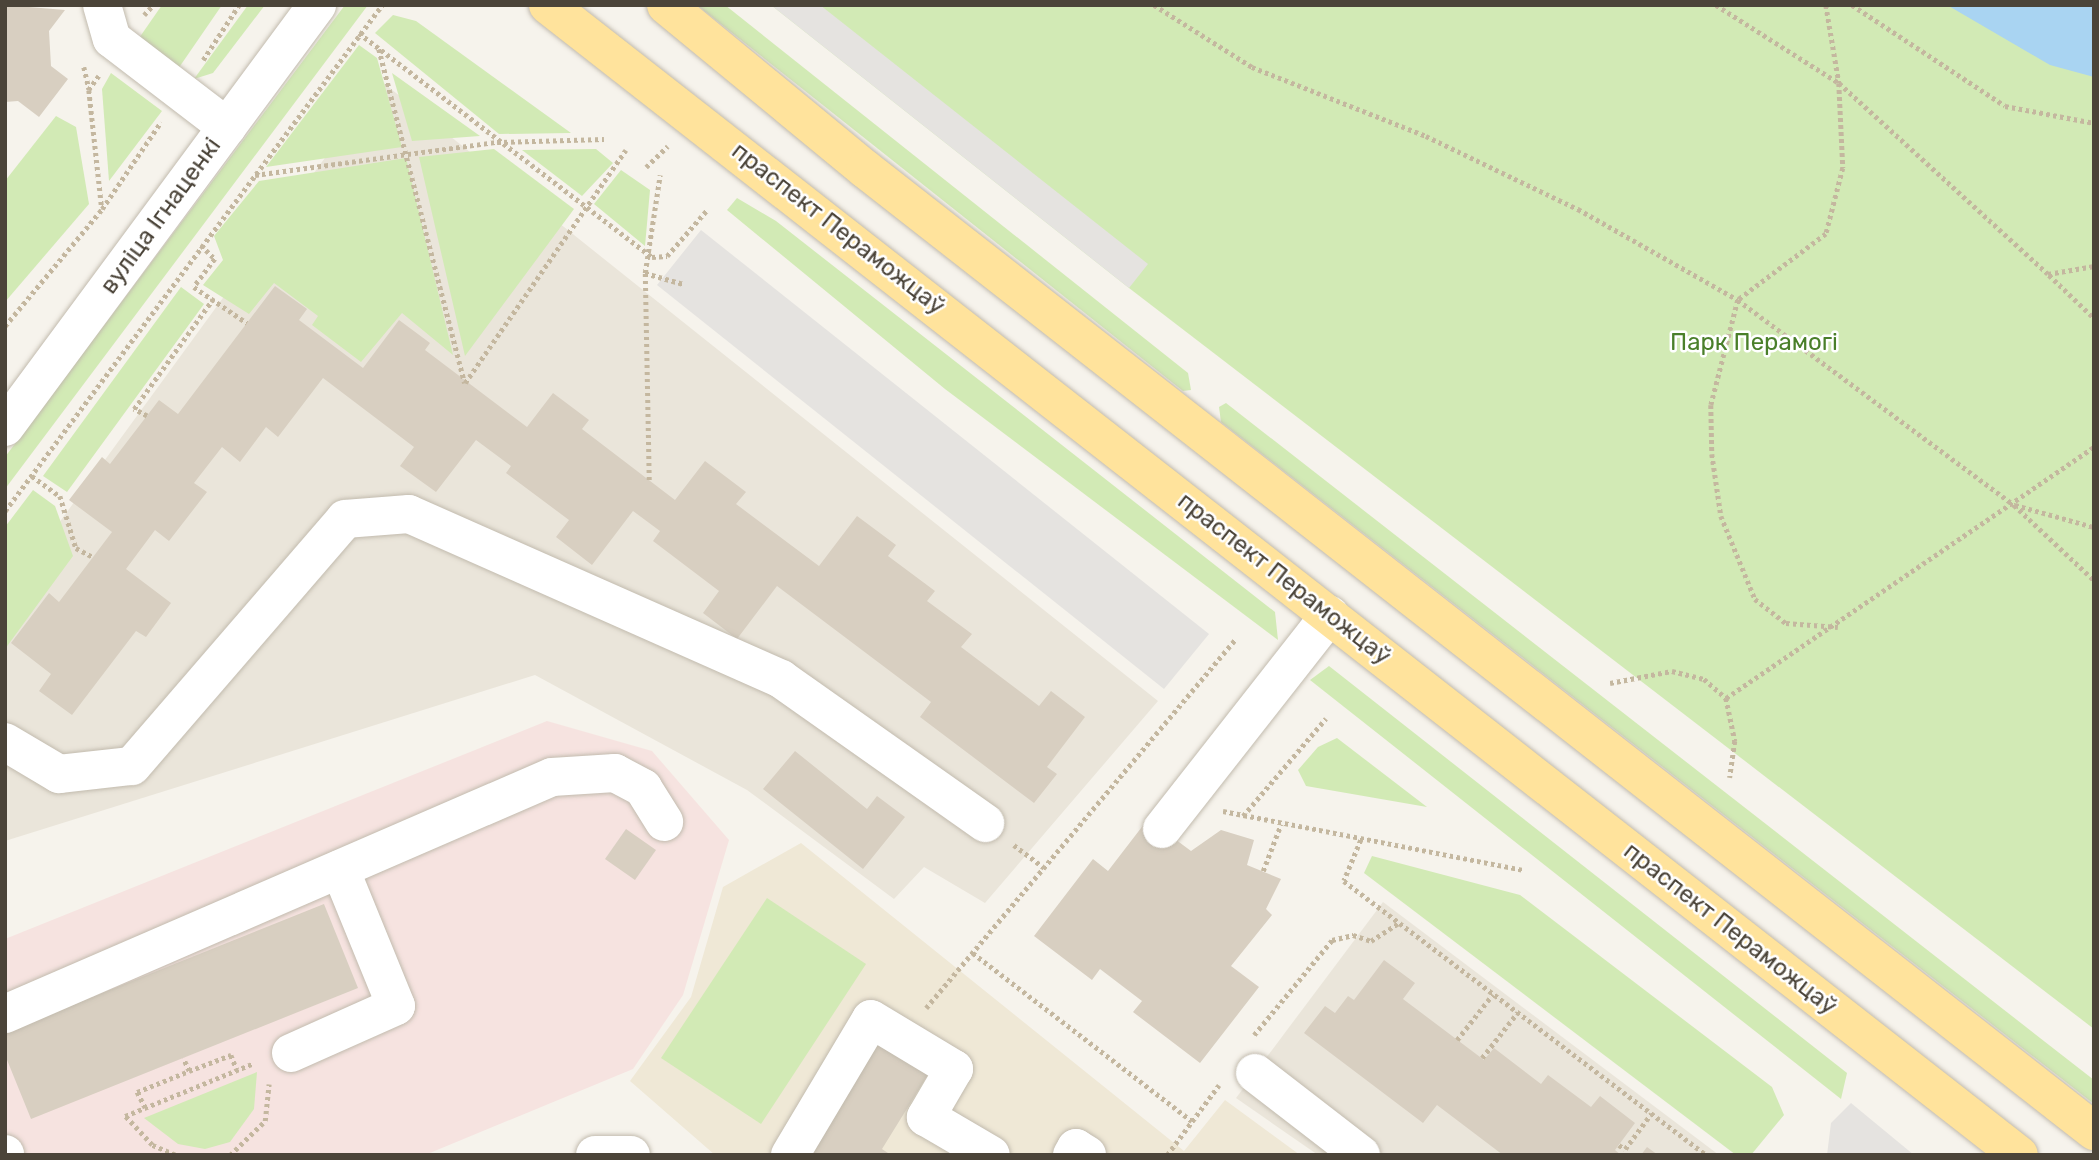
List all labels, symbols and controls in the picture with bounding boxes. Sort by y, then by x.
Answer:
street label: вуліца Ігнаценкі [95,132,227,300]
street label: праспект Пераможцаў [726,137,950,321]
park label: Парк Перамогі [1670,329,1838,357]
street label: праспект Пераможцаў [1172,487,1396,671]
street label: праспект Пераможцаў [1618,837,1842,1021]

